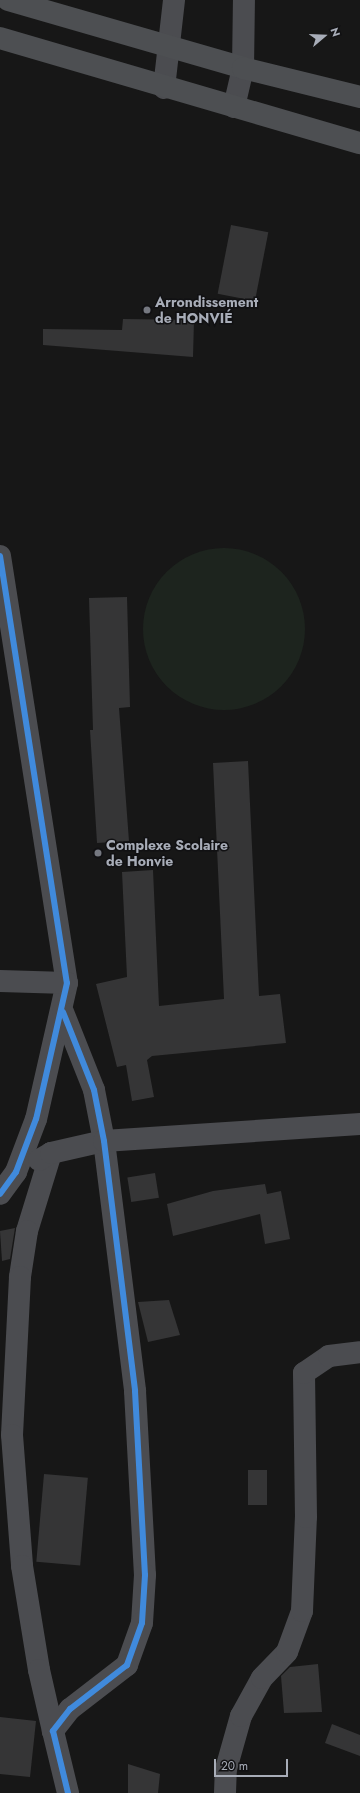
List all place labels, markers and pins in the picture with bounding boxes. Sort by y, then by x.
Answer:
place label: Arrondissement de HONVIÉ [155,294,258,326]
marker: Arrondissement de HONVIÉ [142,305,152,315]
place label: Complexe Scolaire de Honvie [106,837,228,870]
marker: Complexe Scolaire de Honvie [93,848,103,858]

